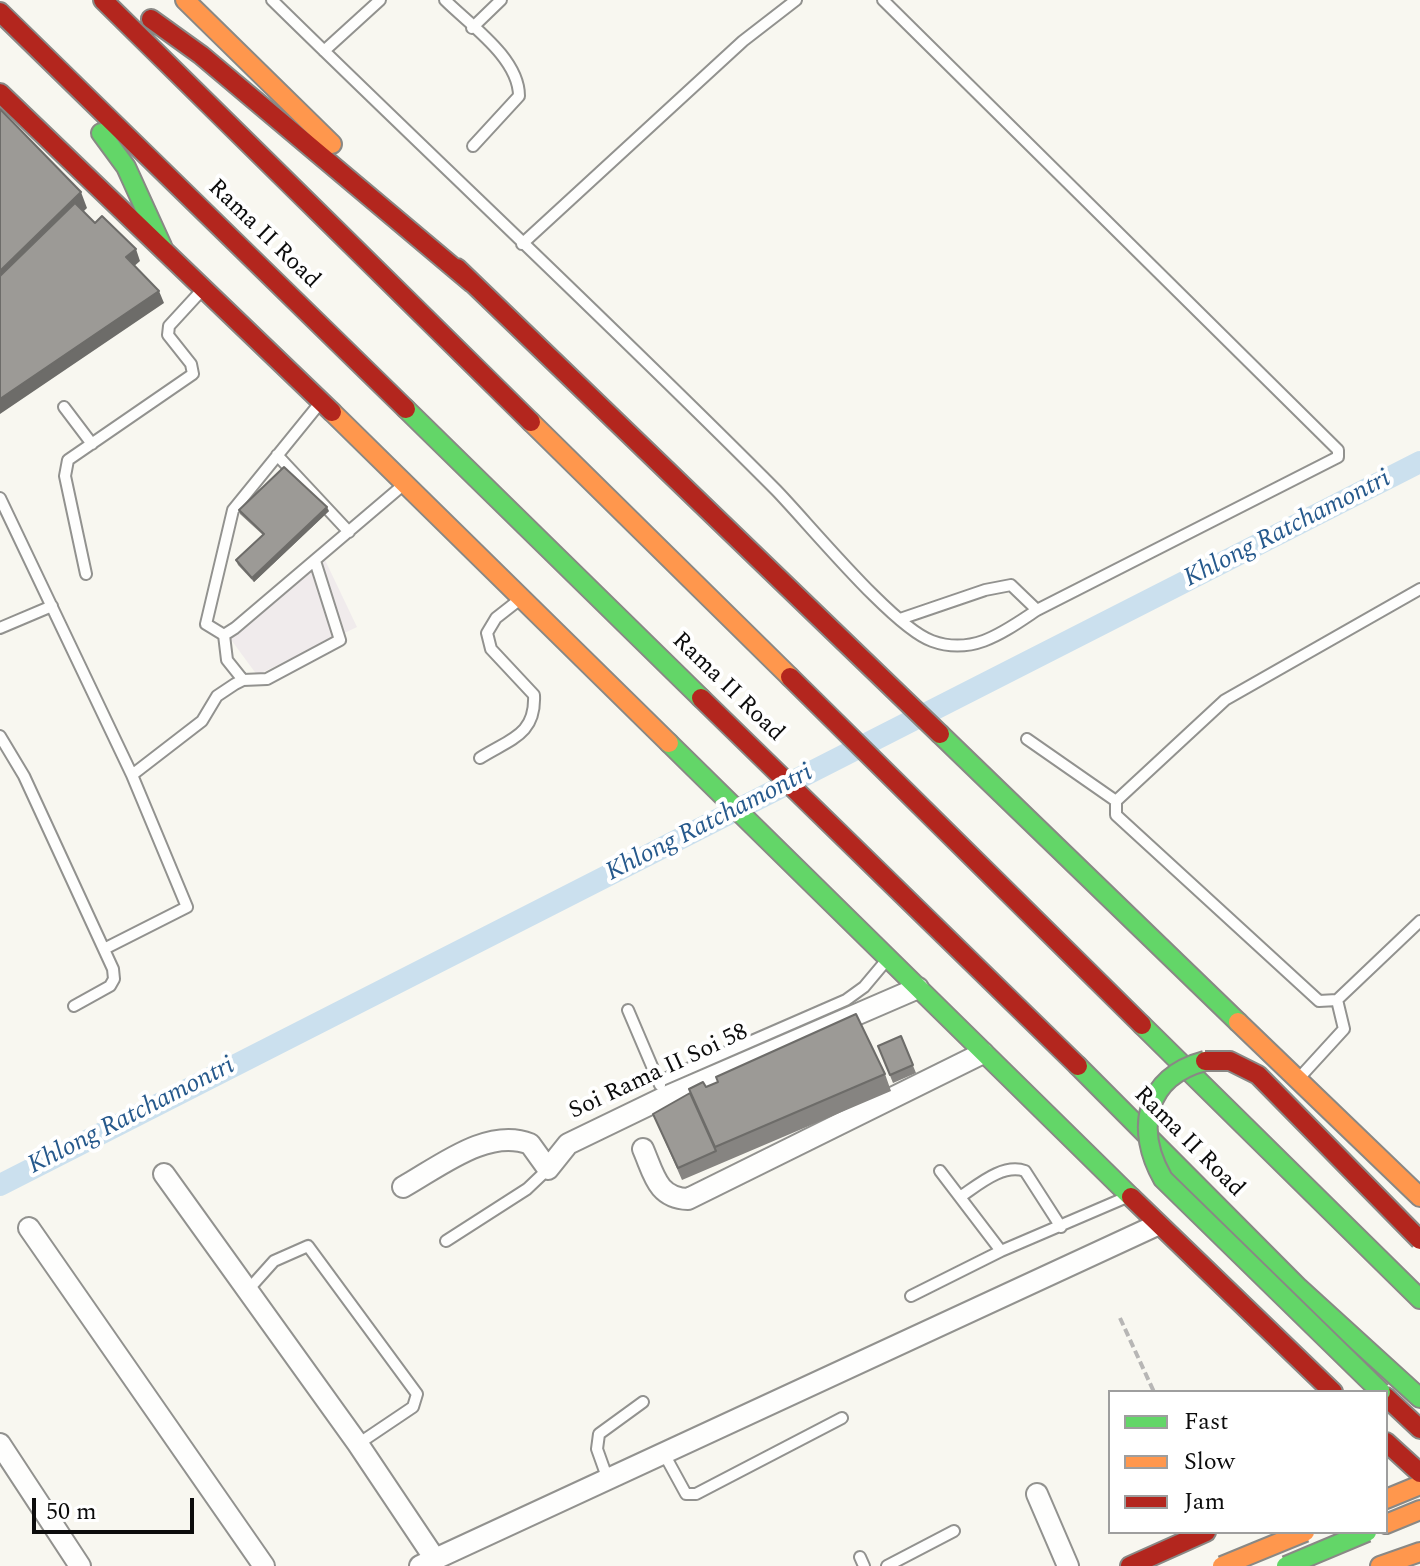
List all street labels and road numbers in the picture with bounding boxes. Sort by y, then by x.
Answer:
street label: Rama II Road [201,174,325,296]
street label: Rama II Road [665,627,789,749]
street label: Soi Rama II Soi 58 [565,1019,753,1127]
street label: Rama II Road [1127,1082,1249,1204]

